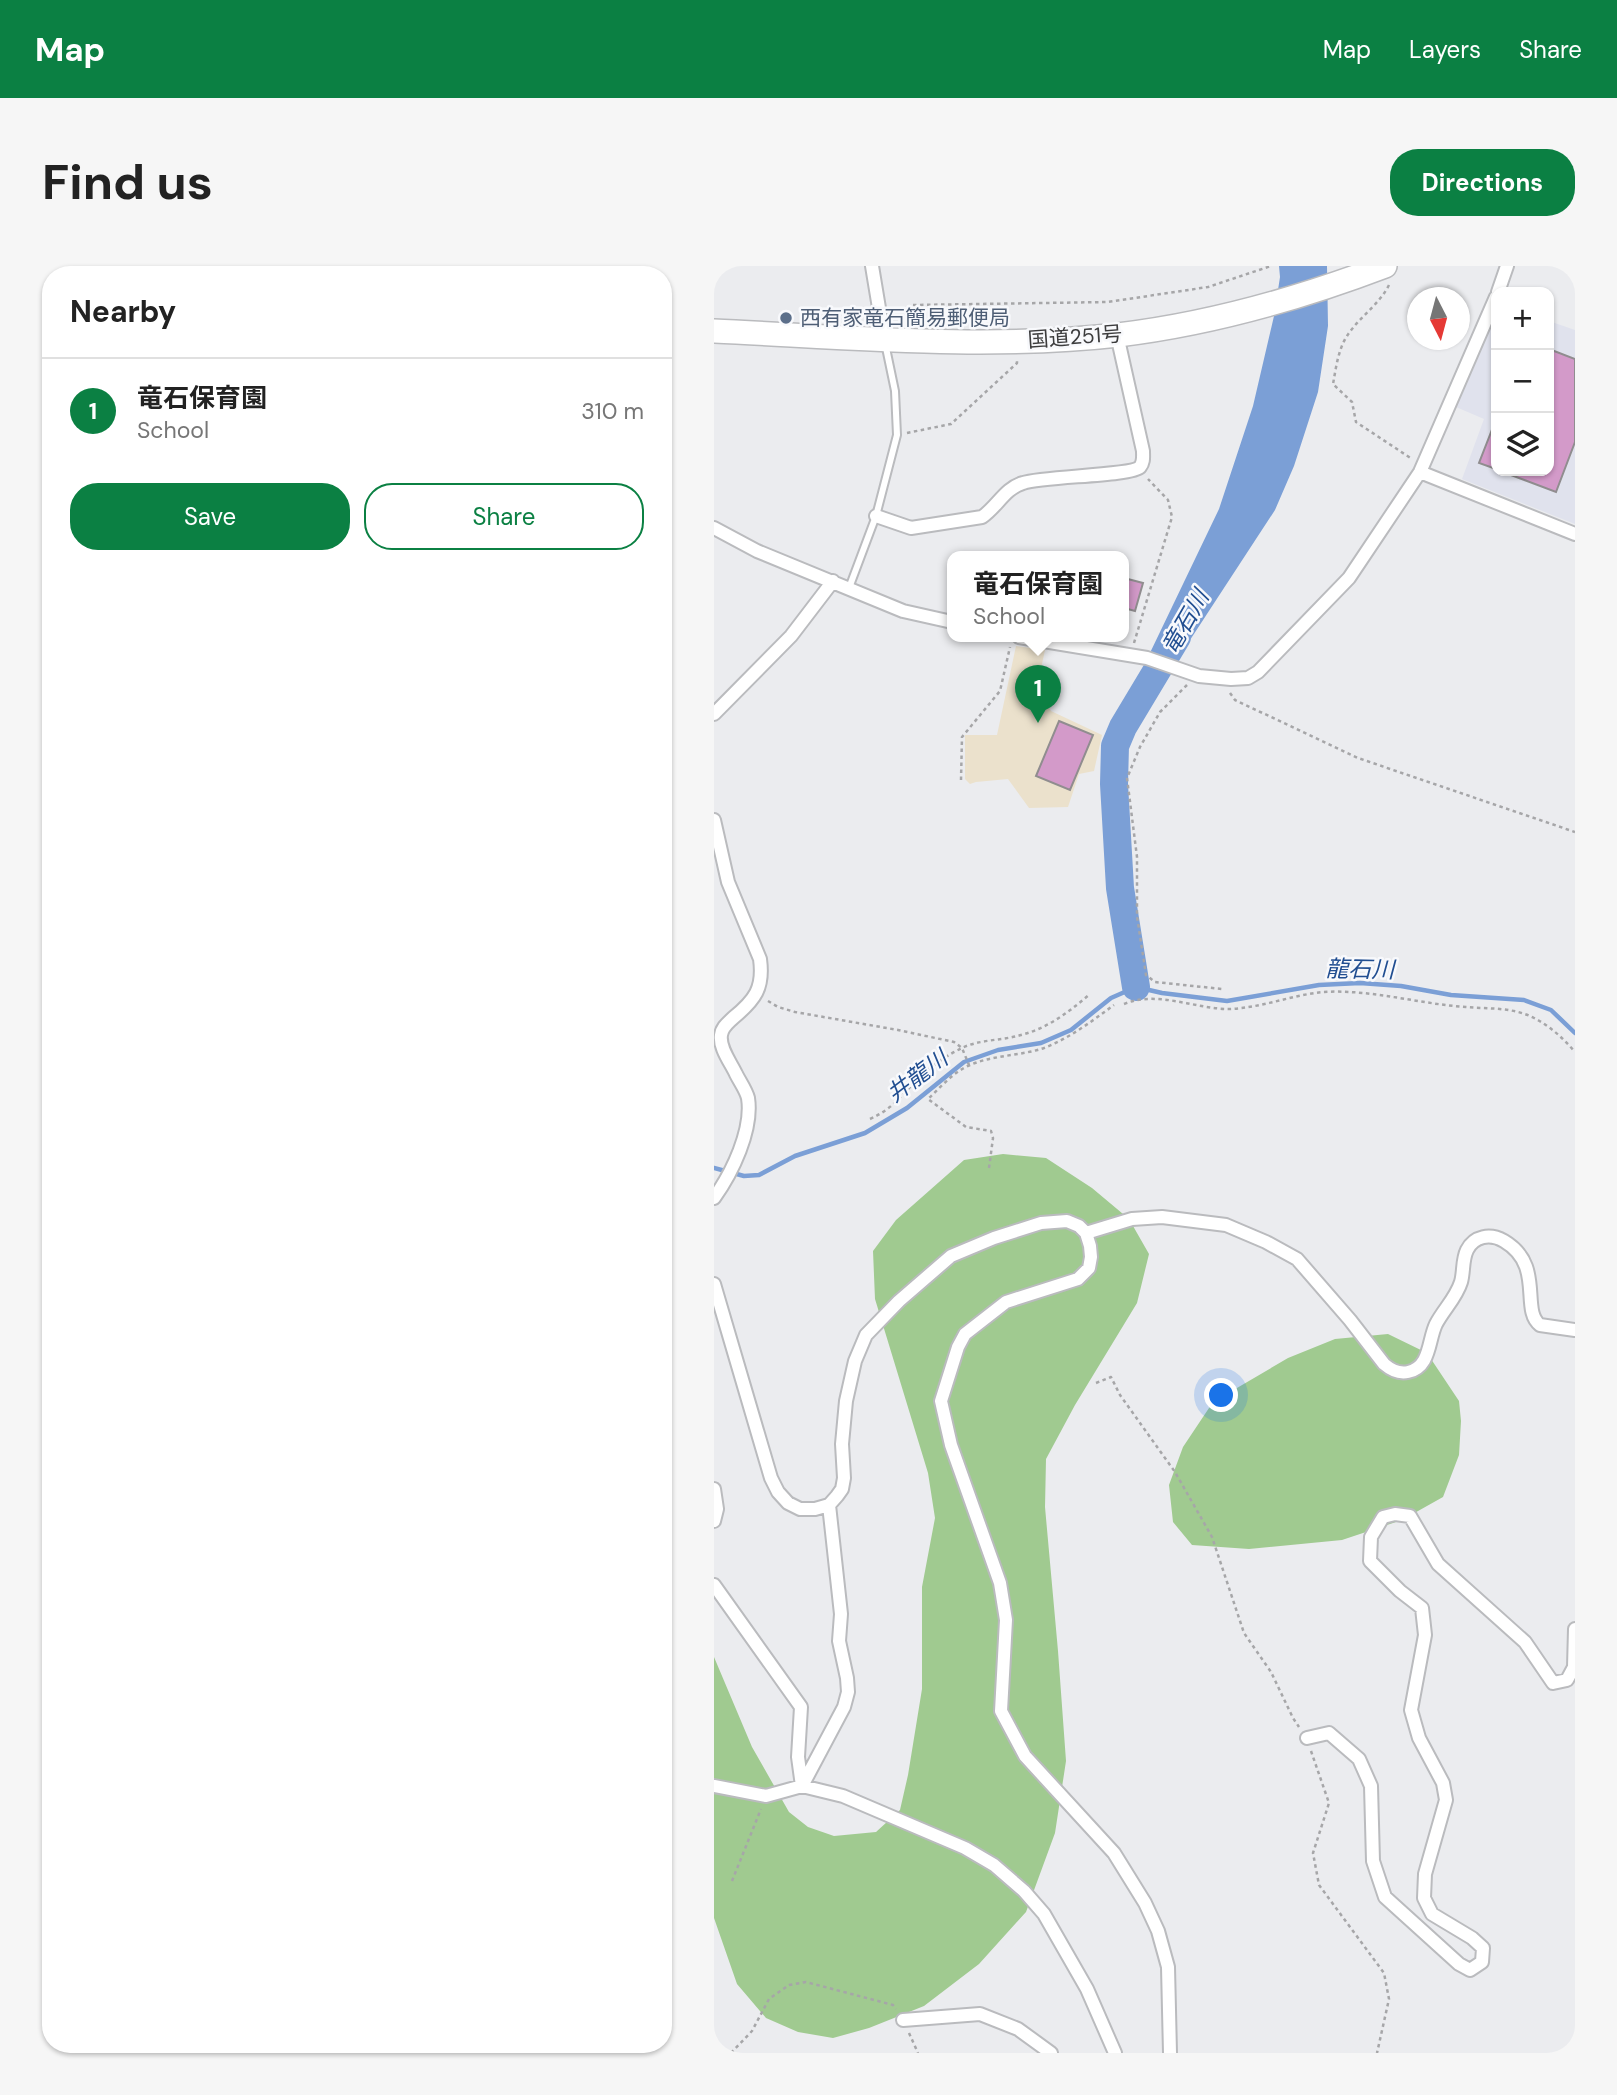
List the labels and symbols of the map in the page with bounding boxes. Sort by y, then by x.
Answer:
north arrow [1407,287,1470,350]
place label: 西有家竜石簡易郵便局 [800,304,1010,332]
marker: 西有家竜石簡易郵便局 [778,310,794,326]
street label: 国道251号 [1027,320,1123,354]
water label: 竜石川 [1155,582,1217,659]
pin: 1 [1015,665,1061,723]
water label: 龍石川 [1325,953,1398,985]
water label: 井龍川 [880,1041,956,1109]
your location [1204,1378,1238,1412]

